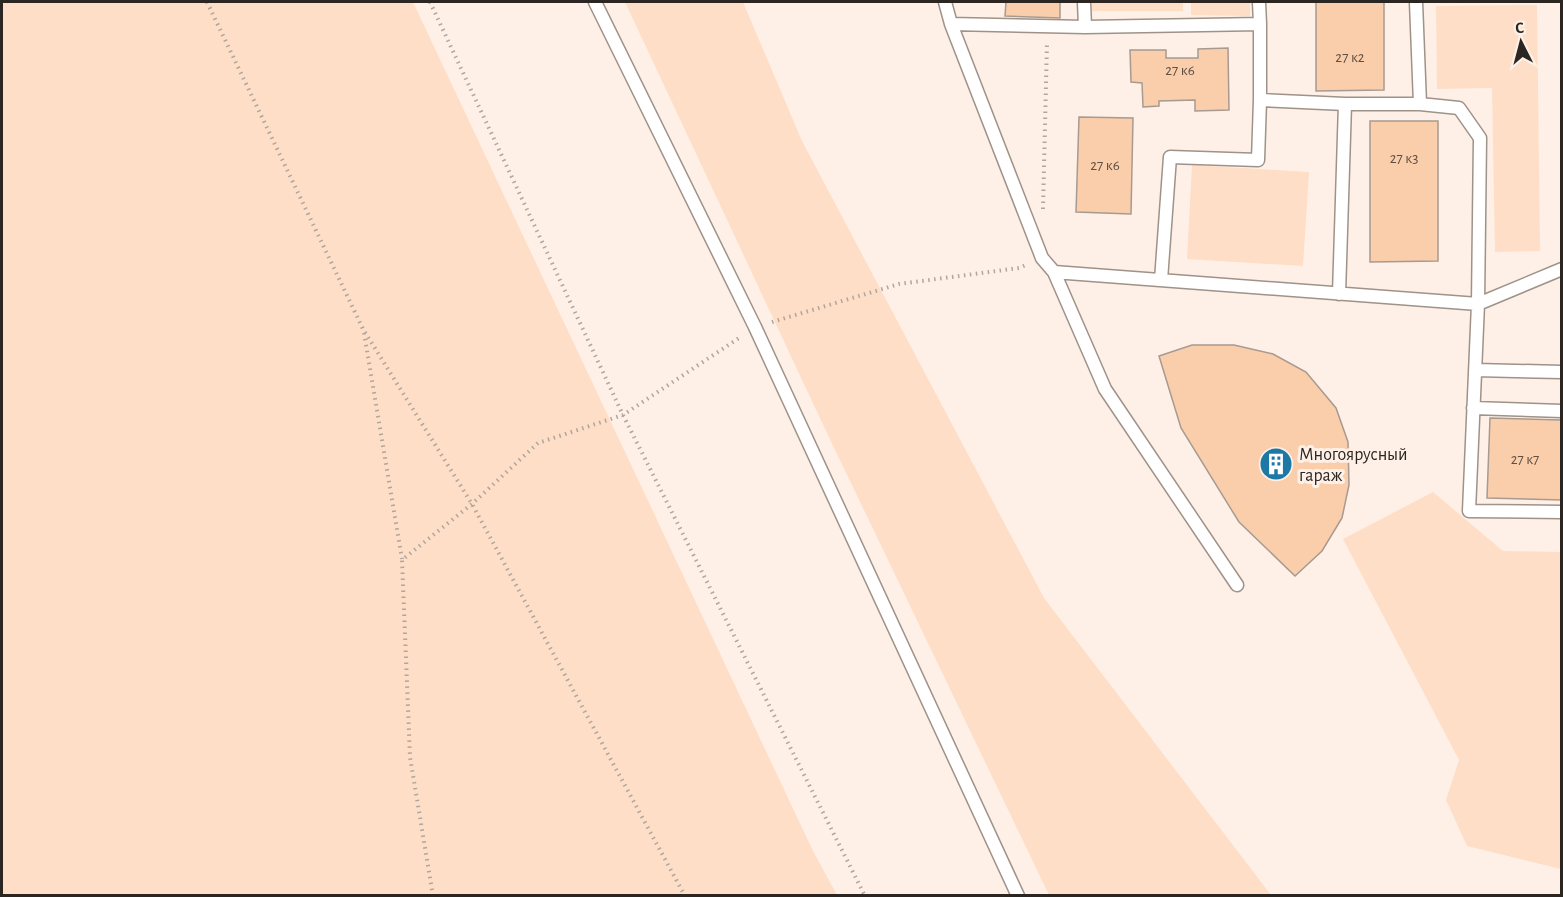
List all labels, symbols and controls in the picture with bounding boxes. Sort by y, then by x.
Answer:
north arrow [1491,12,1551,72]
text: С [1514,20,1525,36]
house number: 27 к2 [1335,50,1365,65]
house number: 27 к6 [1165,63,1195,78]
house number: 27 к3 [1390,151,1418,166]
house number: 27 к6 [1090,158,1120,173]
building icon: Многоярусный гараж [1258,446,1294,482]
place label: Многоярусный гараж [1299,446,1408,485]
house number: 27 к7 [1511,452,1539,467]

